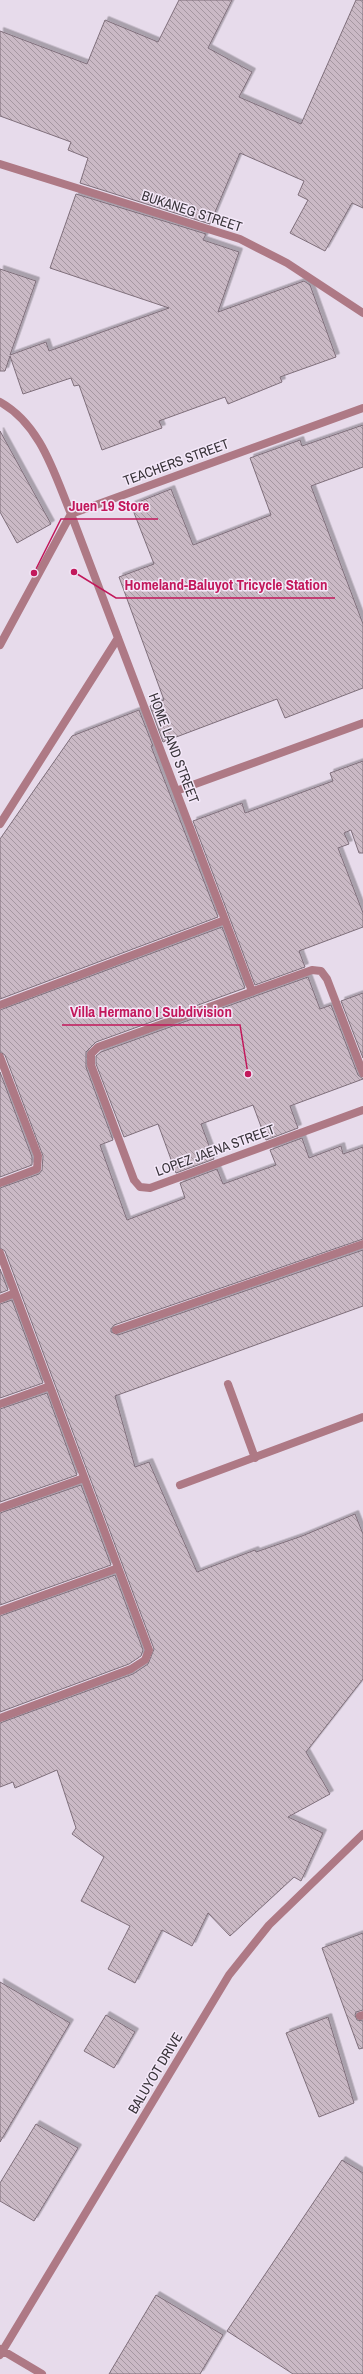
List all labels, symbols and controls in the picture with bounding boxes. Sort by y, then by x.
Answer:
street label: BUKANEG STREET [139,186,245,236]
street label: TEACHERS STREET [121,435,231,489]
callout: Juen 19 Store [61,492,158,519]
text: Juen 19 Store [69,495,149,516]
callout: Homeland-Baluyot Tricycle Station [116,571,335,598]
text: Homeland-Baluyot Tricycle Station [124,574,328,595]
street label: HOME LAND STREET [145,690,203,806]
callout: Villa Hermano I Subdivision [62,998,240,1025]
text: Villa Hermano I Subdivision [70,1001,232,1022]
street label: LOPEZ JAENA STREET [153,1120,277,1180]
street label: BALUYOT DRIVE [124,2029,186,2117]

